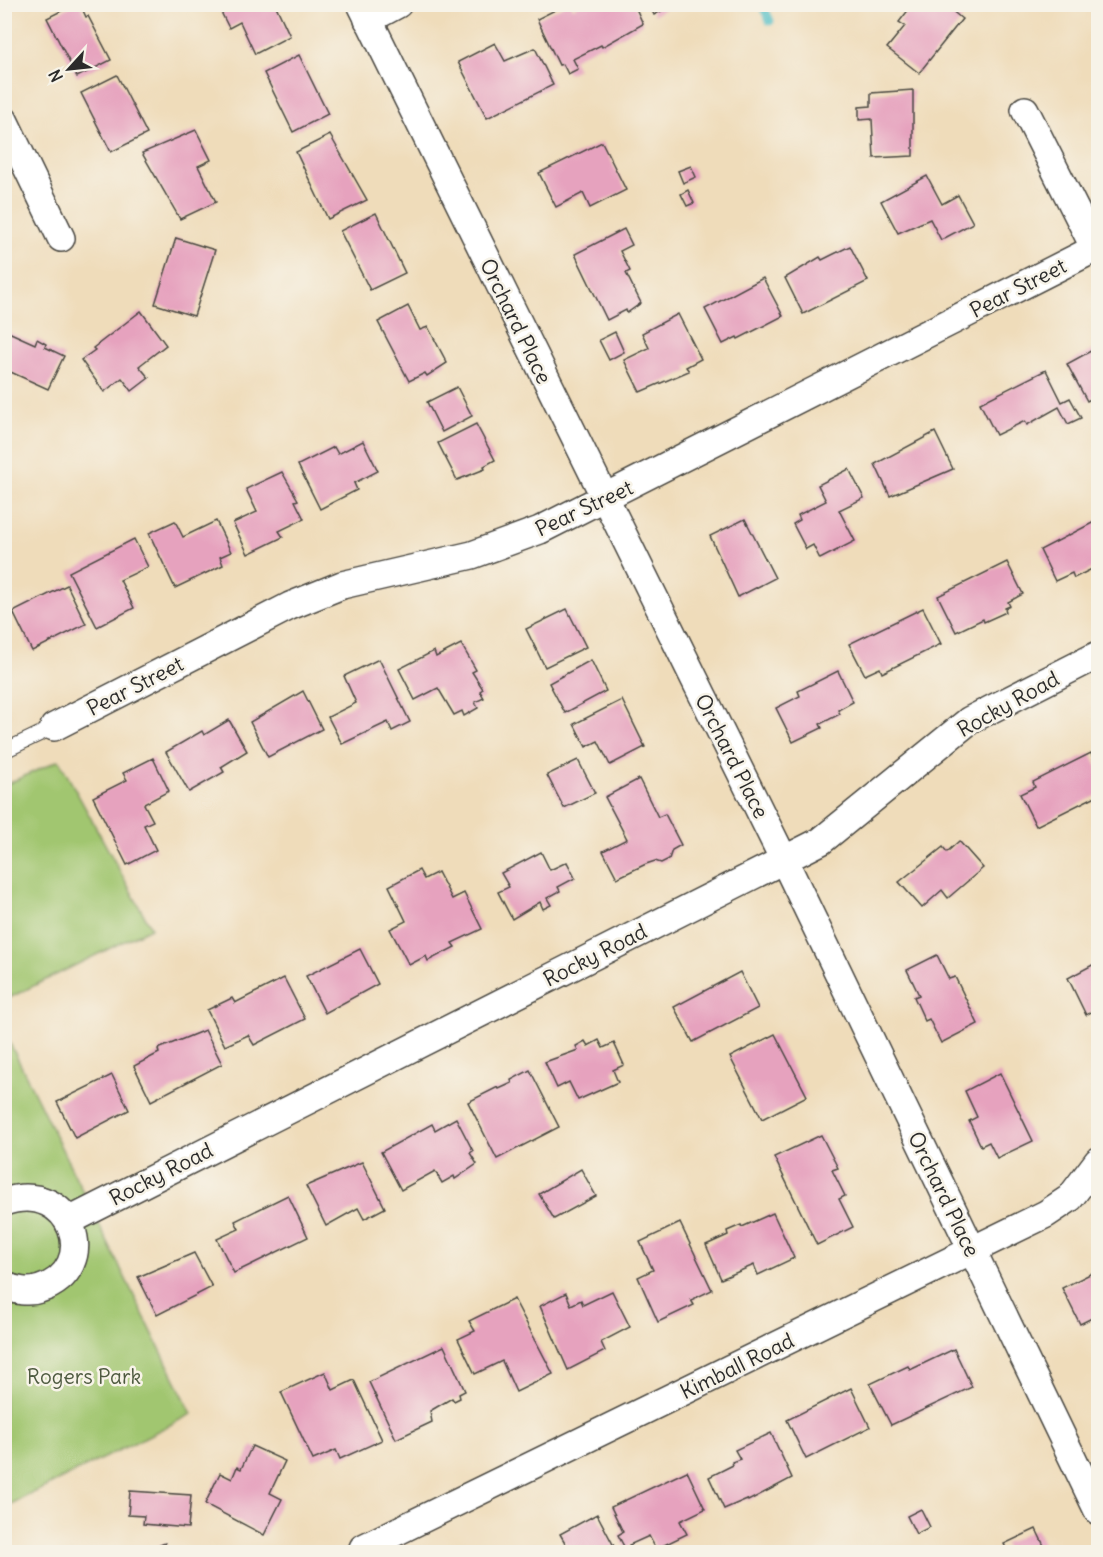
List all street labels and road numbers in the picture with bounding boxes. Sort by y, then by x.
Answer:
street label: Pear Street [965,252,1071,324]
street label: Orchard Place [474,254,558,388]
street label: Pear Street [531,474,637,542]
street label: Pear Street [82,650,188,722]
street label: Rocky Road [952,665,1064,743]
street label: Orchard Place [689,689,775,823]
street label: Rocky Road [539,917,651,993]
street label: Orchard Place [902,1127,986,1261]
street label: Rocky Road [105,1136,217,1212]
street label: Kimball Road [676,1327,798,1405]

